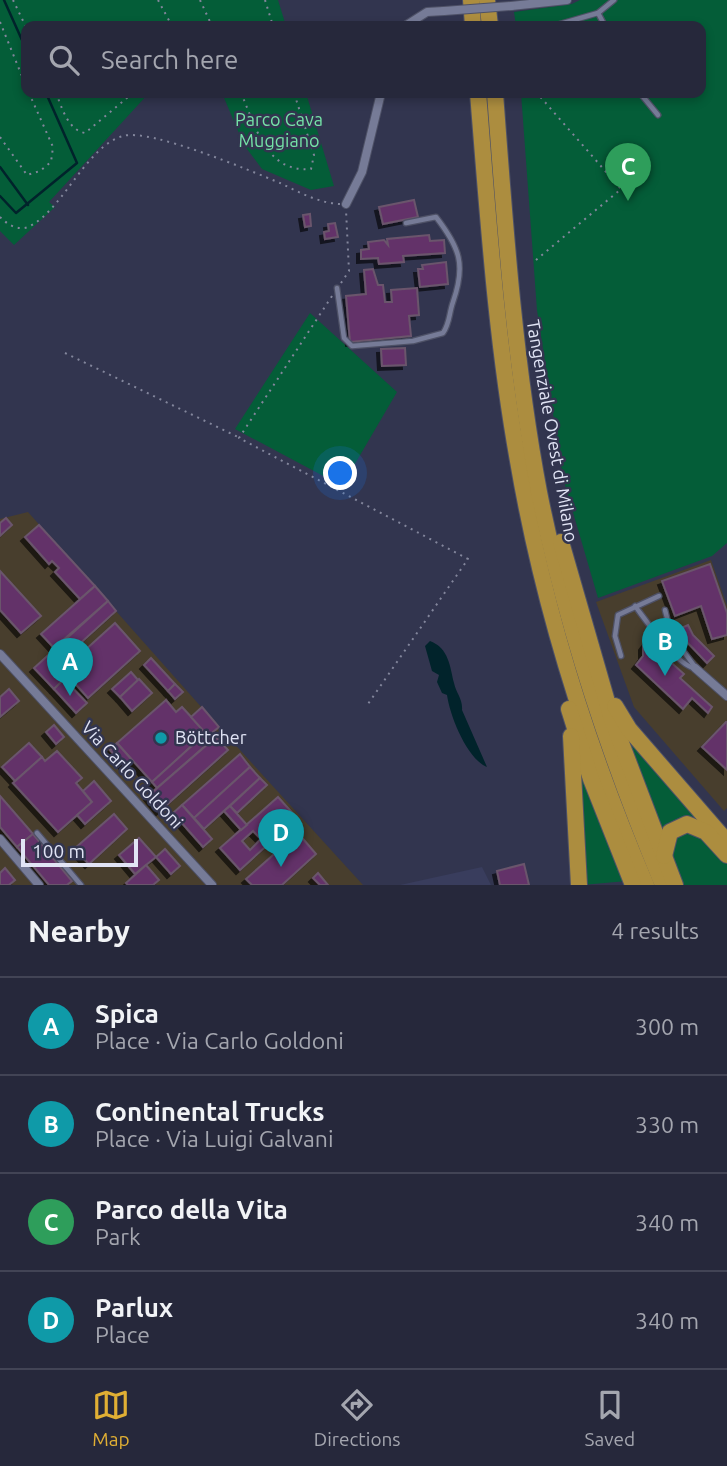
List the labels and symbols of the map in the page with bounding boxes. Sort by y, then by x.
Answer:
park label: Parco Cava Muggiano [235,109,323,150]
pin: C [605,143,651,201]
street label: Tangenziale Ovest di Milano [524,318,582,544]
your location [323,456,357,490]
pin: B [642,618,688,676]
pin: A [47,638,93,696]
street label: Via Carlo Goldoni [78,717,187,832]
place label: Böttcher [175,727,247,747]
marker: Böttcher [153,730,169,746]
pin: D [258,809,304,867]
scale bar [21,836,138,868]

